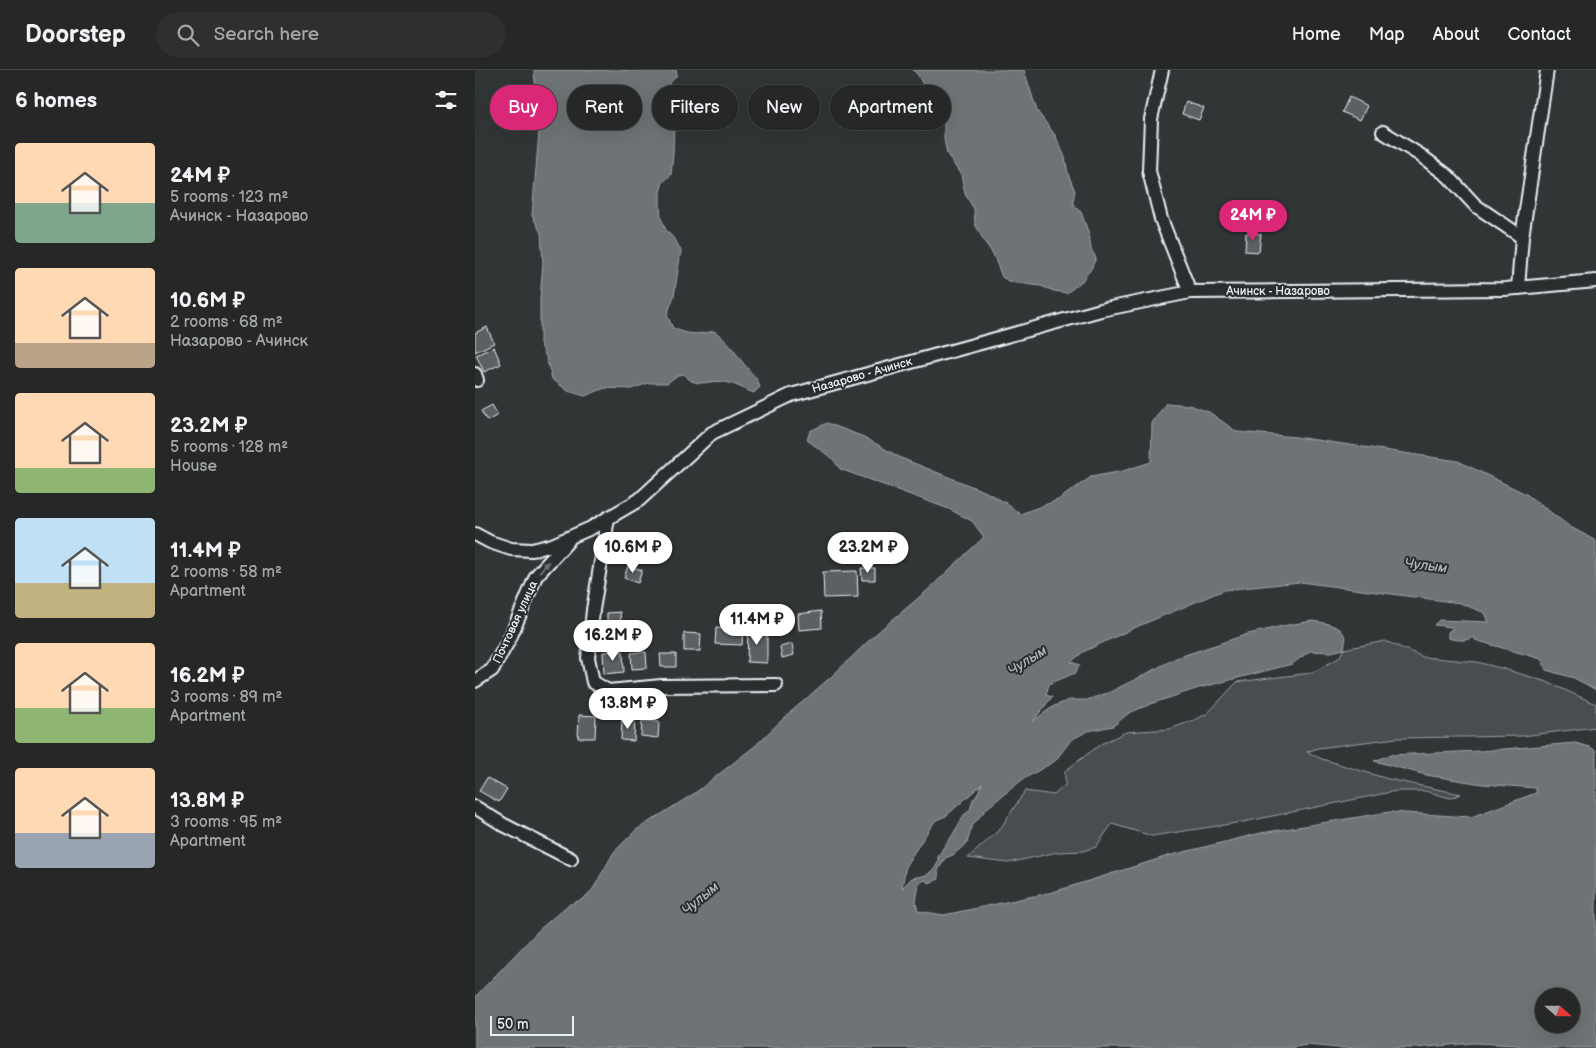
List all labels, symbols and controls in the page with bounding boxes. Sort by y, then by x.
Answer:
search box [156,12,506,57]
text: Doorstep [25,20,126,49]
icon: search [174,21,202,49]
text: Search here [214,23,319,46]
text: Home [1292,24,1341,45]
text: Map [1369,24,1405,45]
text: About [1433,24,1480,45]
text: Contact [1508,24,1571,45]
chip: Buy [490,85,557,130]
chip: Rent [567,85,642,130]
chip: Filters [652,85,738,130]
chip: New [748,85,820,130]
chip: Apartment [830,85,951,130]
icon: filters [432,86,460,114]
text: 6 homes [15,88,97,113]
icon: home [55,163,115,223]
text: 24M ₽ [170,163,230,188]
text: 5 rooms · 123 m² [170,188,288,207]
pin: 24M ₽ [1218,200,1288,242]
text: 24M ₽ [1230,206,1276,225]
text: Ачинск - Назарово [170,207,308,226]
street label: Ачинск - Назарово [1225,284,1330,299]
icon: home [55,288,115,348]
text: 10.6M ₽ [170,288,245,313]
text: 2 rooms · 68 m² [170,313,283,332]
text: Назарово - Ачинск [170,332,308,351]
street label: Назарово - Ачинск [810,354,915,397]
icon: home [55,413,115,473]
text: 23.2M ₽ [170,413,248,438]
text: 5 rooms · 128 m² [170,438,288,457]
text: House [170,457,217,476]
pin: 10.6M ₽ [587,532,679,574]
pin: 23.2M ₽ [822,532,914,574]
icon: home [55,538,115,598]
text: 11.4M ₽ [170,538,241,563]
text: 10.6M ₽ [604,538,662,557]
text: 23.2M ₽ [838,538,898,557]
water label: Чулым [1404,554,1448,577]
one-way arrow [538,561,549,573]
text: 2 rooms · 58 m² [170,563,282,582]
street label: Почтовая улица [490,578,541,666]
text: Apartment [170,582,246,601]
pin: 11.4M ₽ [711,604,803,646]
text: 11.4M ₽ [730,610,784,629]
pin: 16.2M ₽ [567,620,659,662]
text: 16.2M ₽ [585,626,641,645]
water label: Чулым [1005,642,1050,679]
icon: home [55,663,115,723]
text: 16.2M ₽ [170,663,245,688]
text: 3 rooms · 89 m² [170,688,282,707]
pin: 13.8M ₽ [582,688,674,730]
text: 13.8M ₽ [600,694,656,713]
text: Apartment [170,707,246,726]
icon: home [55,788,115,848]
text: 13.8M ₽ [170,788,244,813]
text: 3 rooms · 95 m² [170,813,282,832]
text: Apartment [170,832,246,851]
water label: Чулым [678,878,722,919]
north arrow [1535,988,1580,1032]
map controls [1535,988,1580,1033]
scale bar [490,1013,574,1036]
text: 50 m [497,1016,529,1033]

